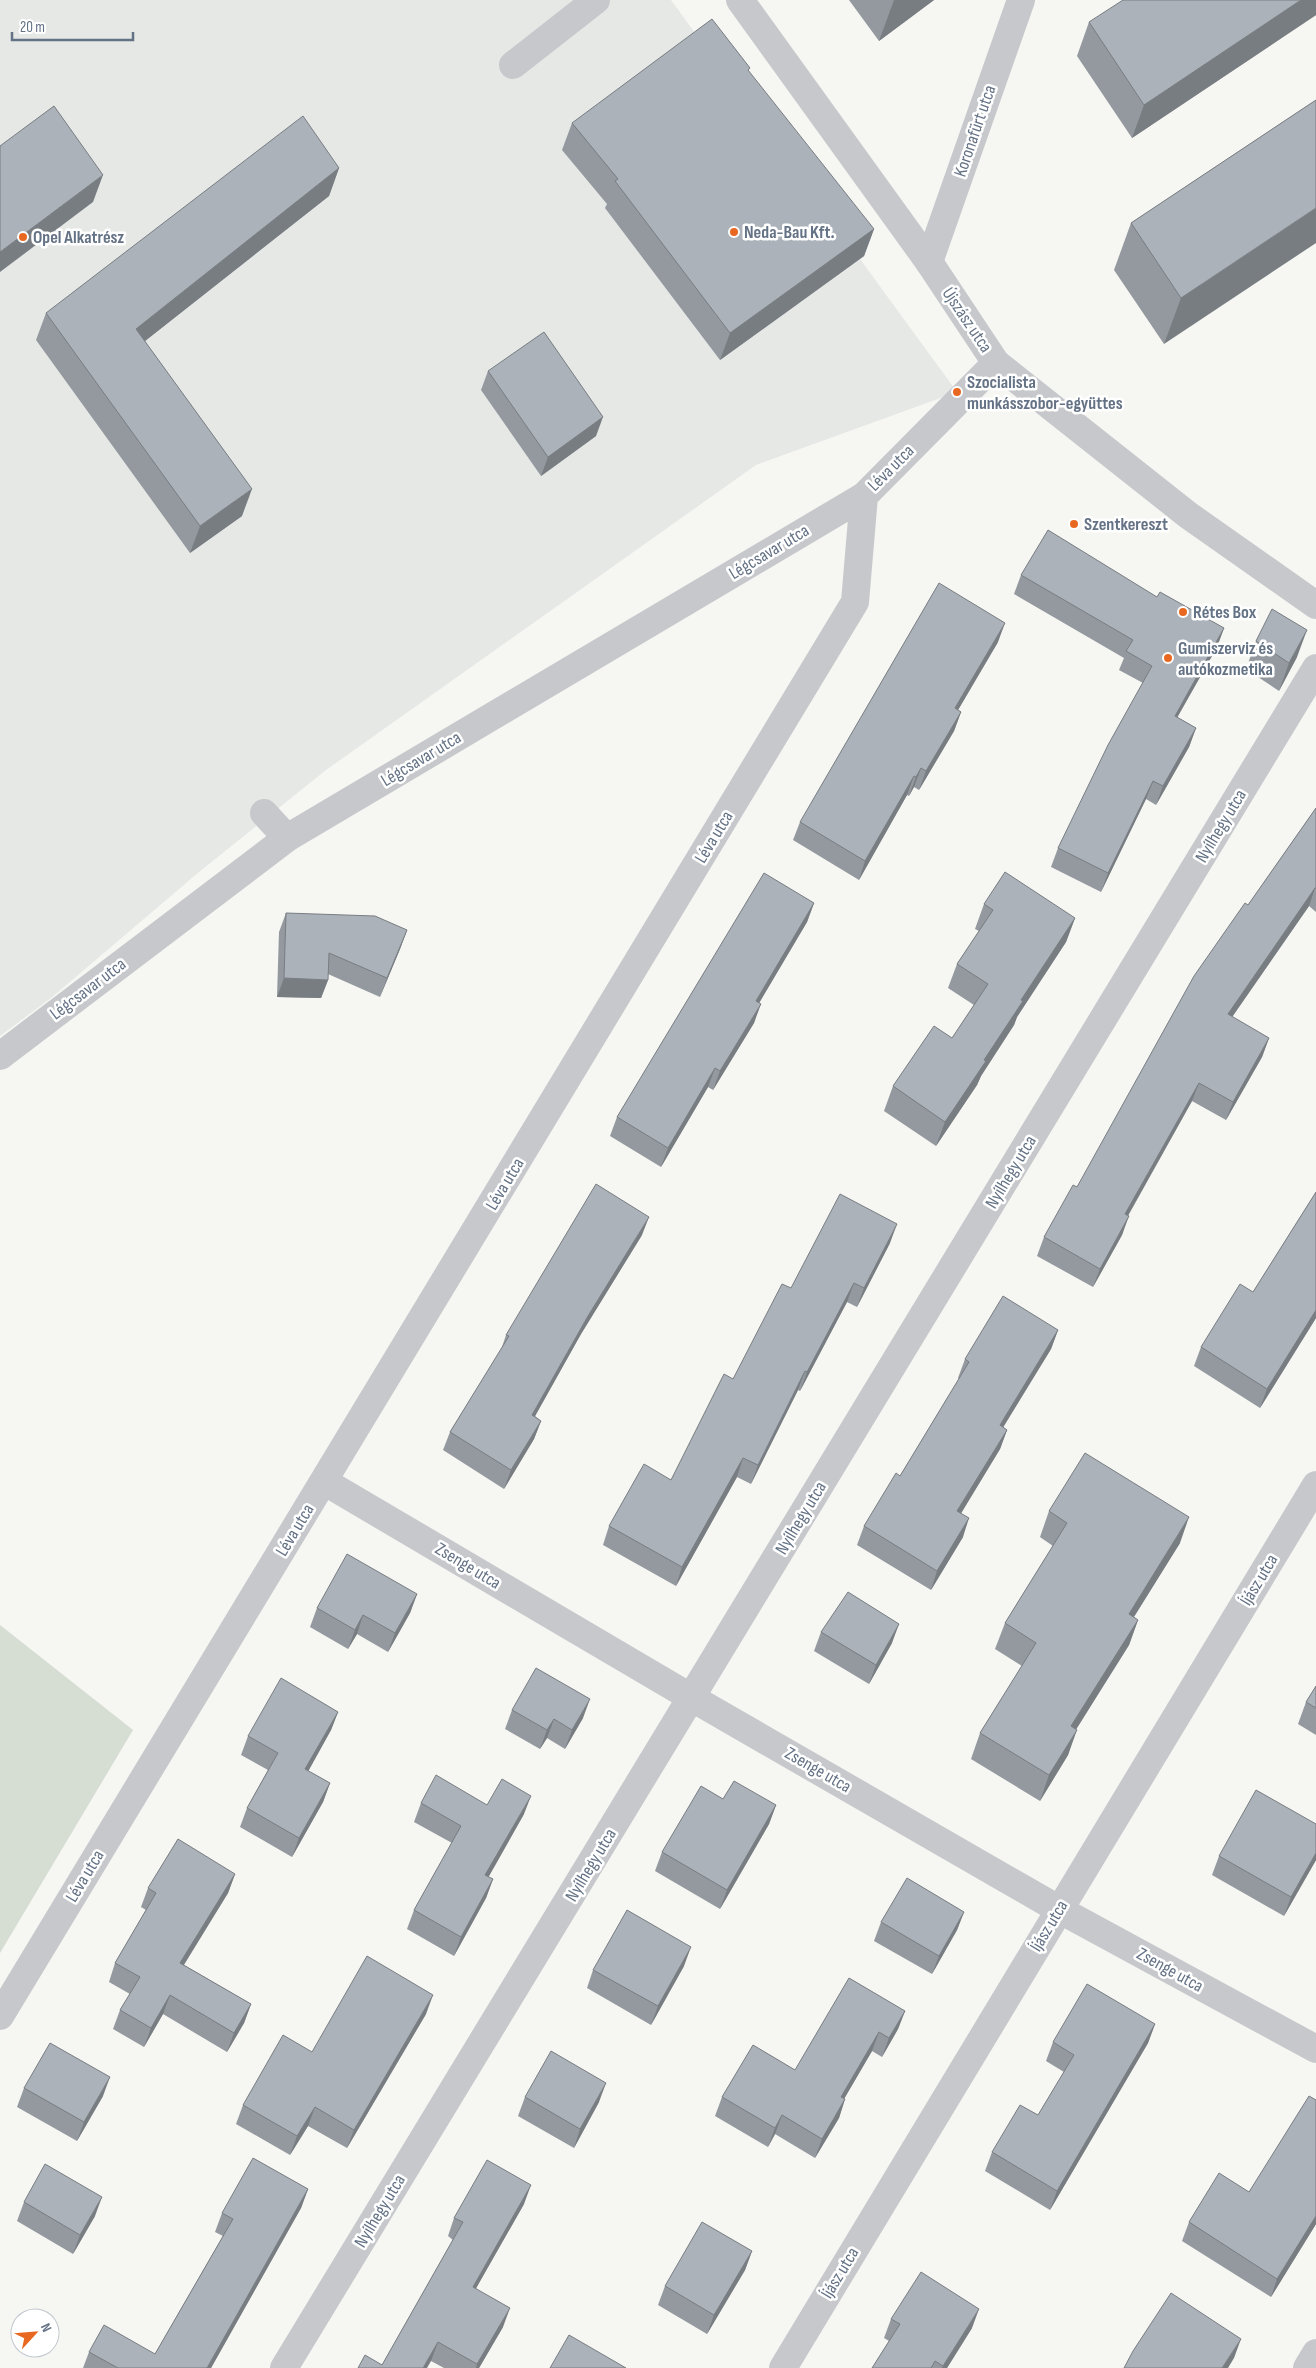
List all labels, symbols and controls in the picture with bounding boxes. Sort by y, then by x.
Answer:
scale bar [12,10,134,42]
text: 20 m [20,18,45,37]
street label: Koronafürt utca [950,82,1000,180]
place label: Neda-Bau Kft. [744,222,835,243]
marker: Neda-Bau Kft. [728,226,740,238]
place label: Opel Alkatrész [33,227,124,248]
marker: Opel Alkatrész [17,231,29,243]
street label: Újszász utca [938,283,996,357]
place label: Szocialista munkásszobor-együttes [967,372,1123,414]
marker: Szocialista munkásszobor-együttes [951,386,963,398]
street label: Léva utca [863,440,919,496]
place label: Szentkereszt [1084,514,1168,535]
marker: Szentkereszt [1068,518,1080,530]
street label: Légcsavar utca [725,520,813,584]
place label: Rétes Box [1193,602,1257,623]
marker: Rétes Box [1177,606,1189,618]
place label: Gumiszerviz és autókozmetika [1178,638,1273,680]
marker: Gumiszerviz és autókozmetika [1162,652,1174,664]
street label: Légcsavar utca [377,727,465,791]
street label: Nyílhegy utca [1191,786,1251,866]
street label: Léva utca [690,807,738,867]
street label: Légcsavar utca [46,954,130,1024]
street label: Nyílhegy utca [981,1132,1041,1212]
street label: Léva utca [481,1154,529,1214]
street label: Nyílhegy utca [771,1478,831,1558]
street label: Léva utca [271,1500,319,1560]
street label: Zsenge utca [431,1538,505,1594]
street label: Íjász utca [1236,1550,1282,1609]
street label: Zsenge utca [781,1743,855,1797]
street label: Nyílhegy utca [561,1825,621,1905]
street label: Léva utca [61,1846,109,1906]
street label: Íjász utca [1026,1896,1072,1955]
street label: Zsenge utca [1133,1943,1207,1997]
street label: Nyílhegy utca [350,2171,410,2251]
street label: Íjász utca [817,2243,863,2302]
north arrow [10,2308,60,2358]
text: N [37,2320,56,2335]

